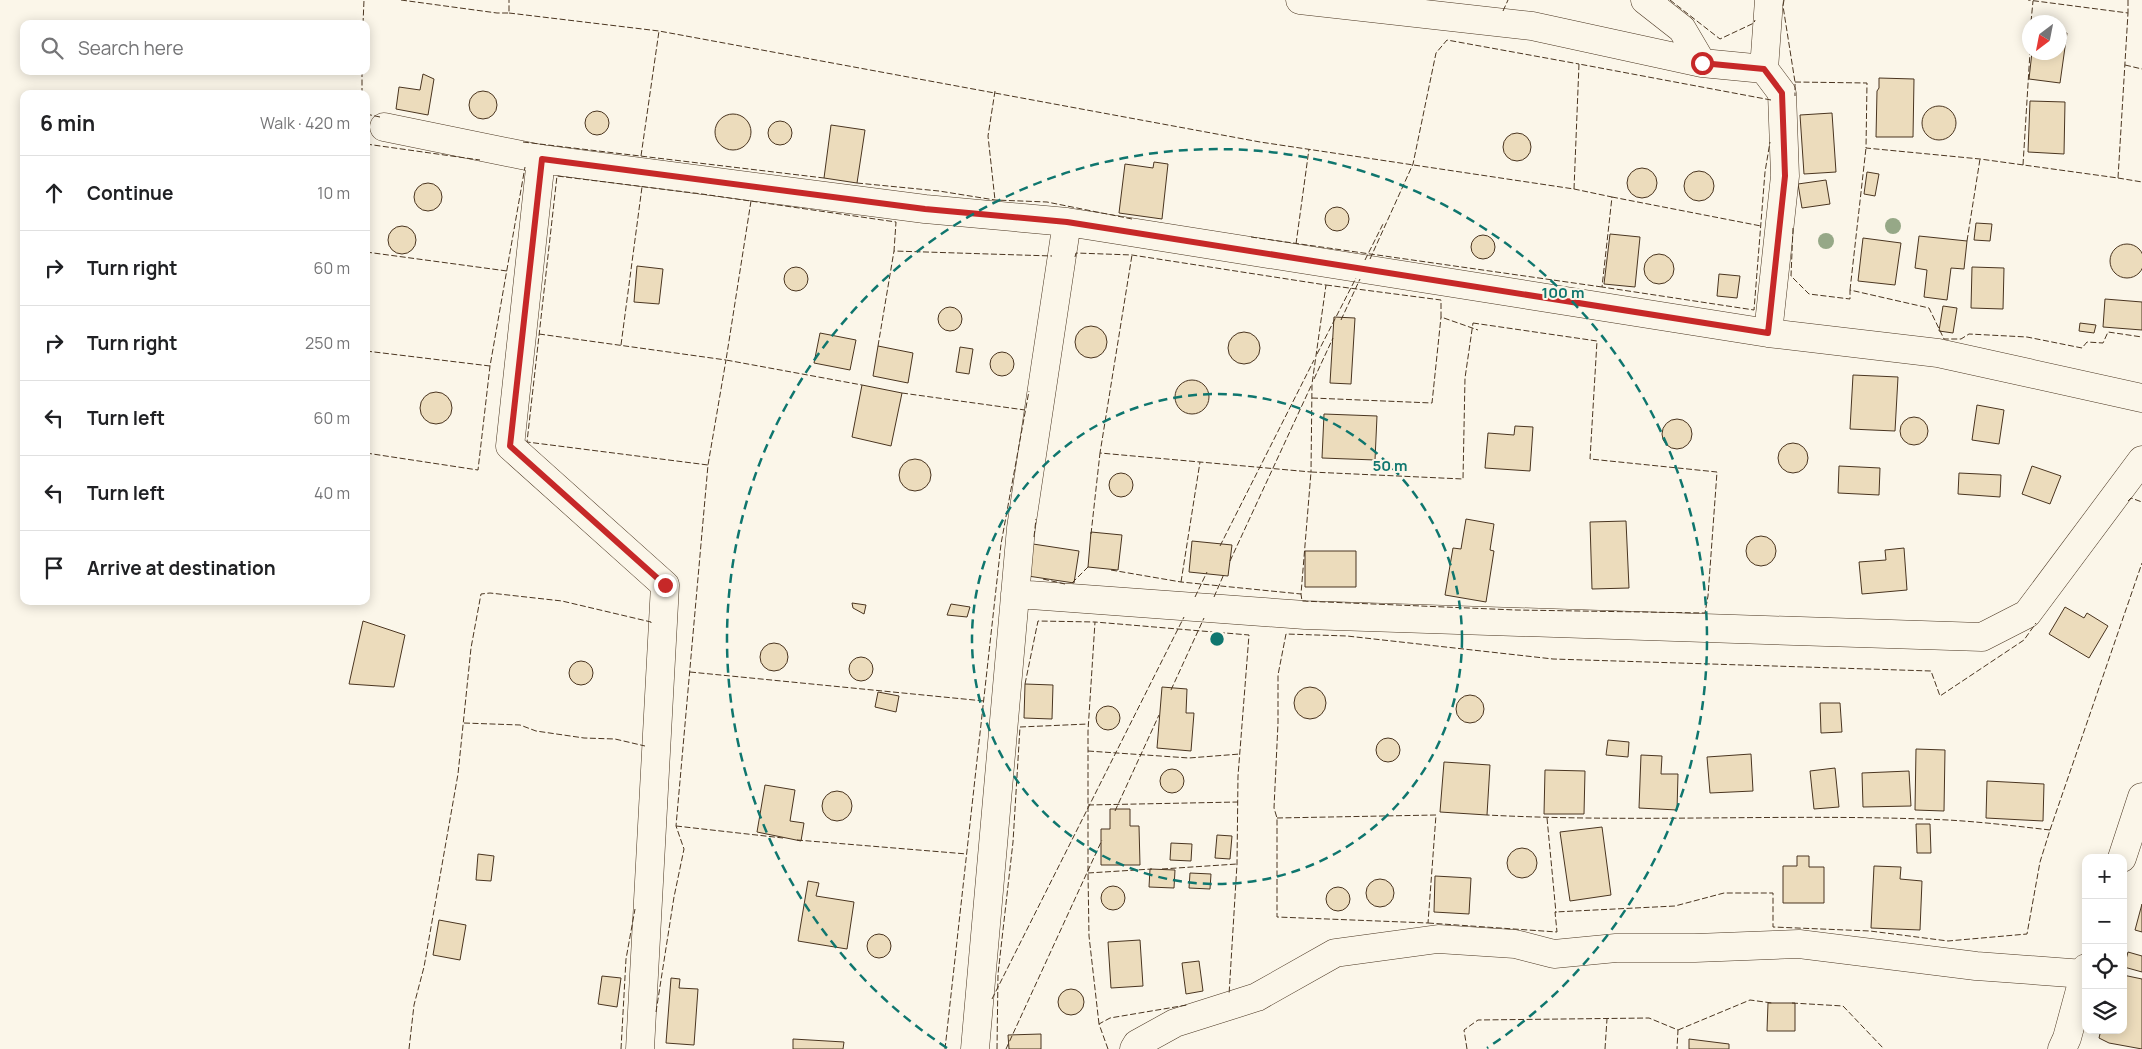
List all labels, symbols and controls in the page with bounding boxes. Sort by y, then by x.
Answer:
north arrow [2022,15,2067,60]
search box [20,20,370,75]
icon: search [38,34,66,62]
text: Search here [78,35,184,61]
route start [1691,52,1714,75]
text: 6 min [40,109,95,137]
text: Walk · 420 m [260,112,350,134]
icon: ahead [40,179,68,207]
text: Continue [87,180,173,206]
text: 10 m [317,182,350,204]
icon: right [40,254,68,282]
text: Turn right [87,255,177,281]
text: 60 m [314,257,350,279]
text: 100 m [1542,282,1584,303]
icon: right [40,329,68,357]
text: Turn right [87,330,177,356]
text: 250 m [305,332,350,354]
icon: left [40,404,68,432]
text: Turn left [87,405,165,431]
text: 60 m [314,407,350,429]
text: 50 m [1372,455,1408,476]
icon: left [40,479,68,507]
text: Turn left [87,480,165,506]
text: 40 m [314,482,350,504]
icon: arrive [40,554,68,582]
text: Arrive at destination [87,555,276,581]
route end [654,574,677,597]
centre of rings [1208,630,1226,648]
map controls [2082,854,2127,1034]
button: + [2082,854,2127,899]
button: − [2082,899,2127,944]
button: locate [2082,944,2127,989]
button: layers [2082,989,2127,1034]

